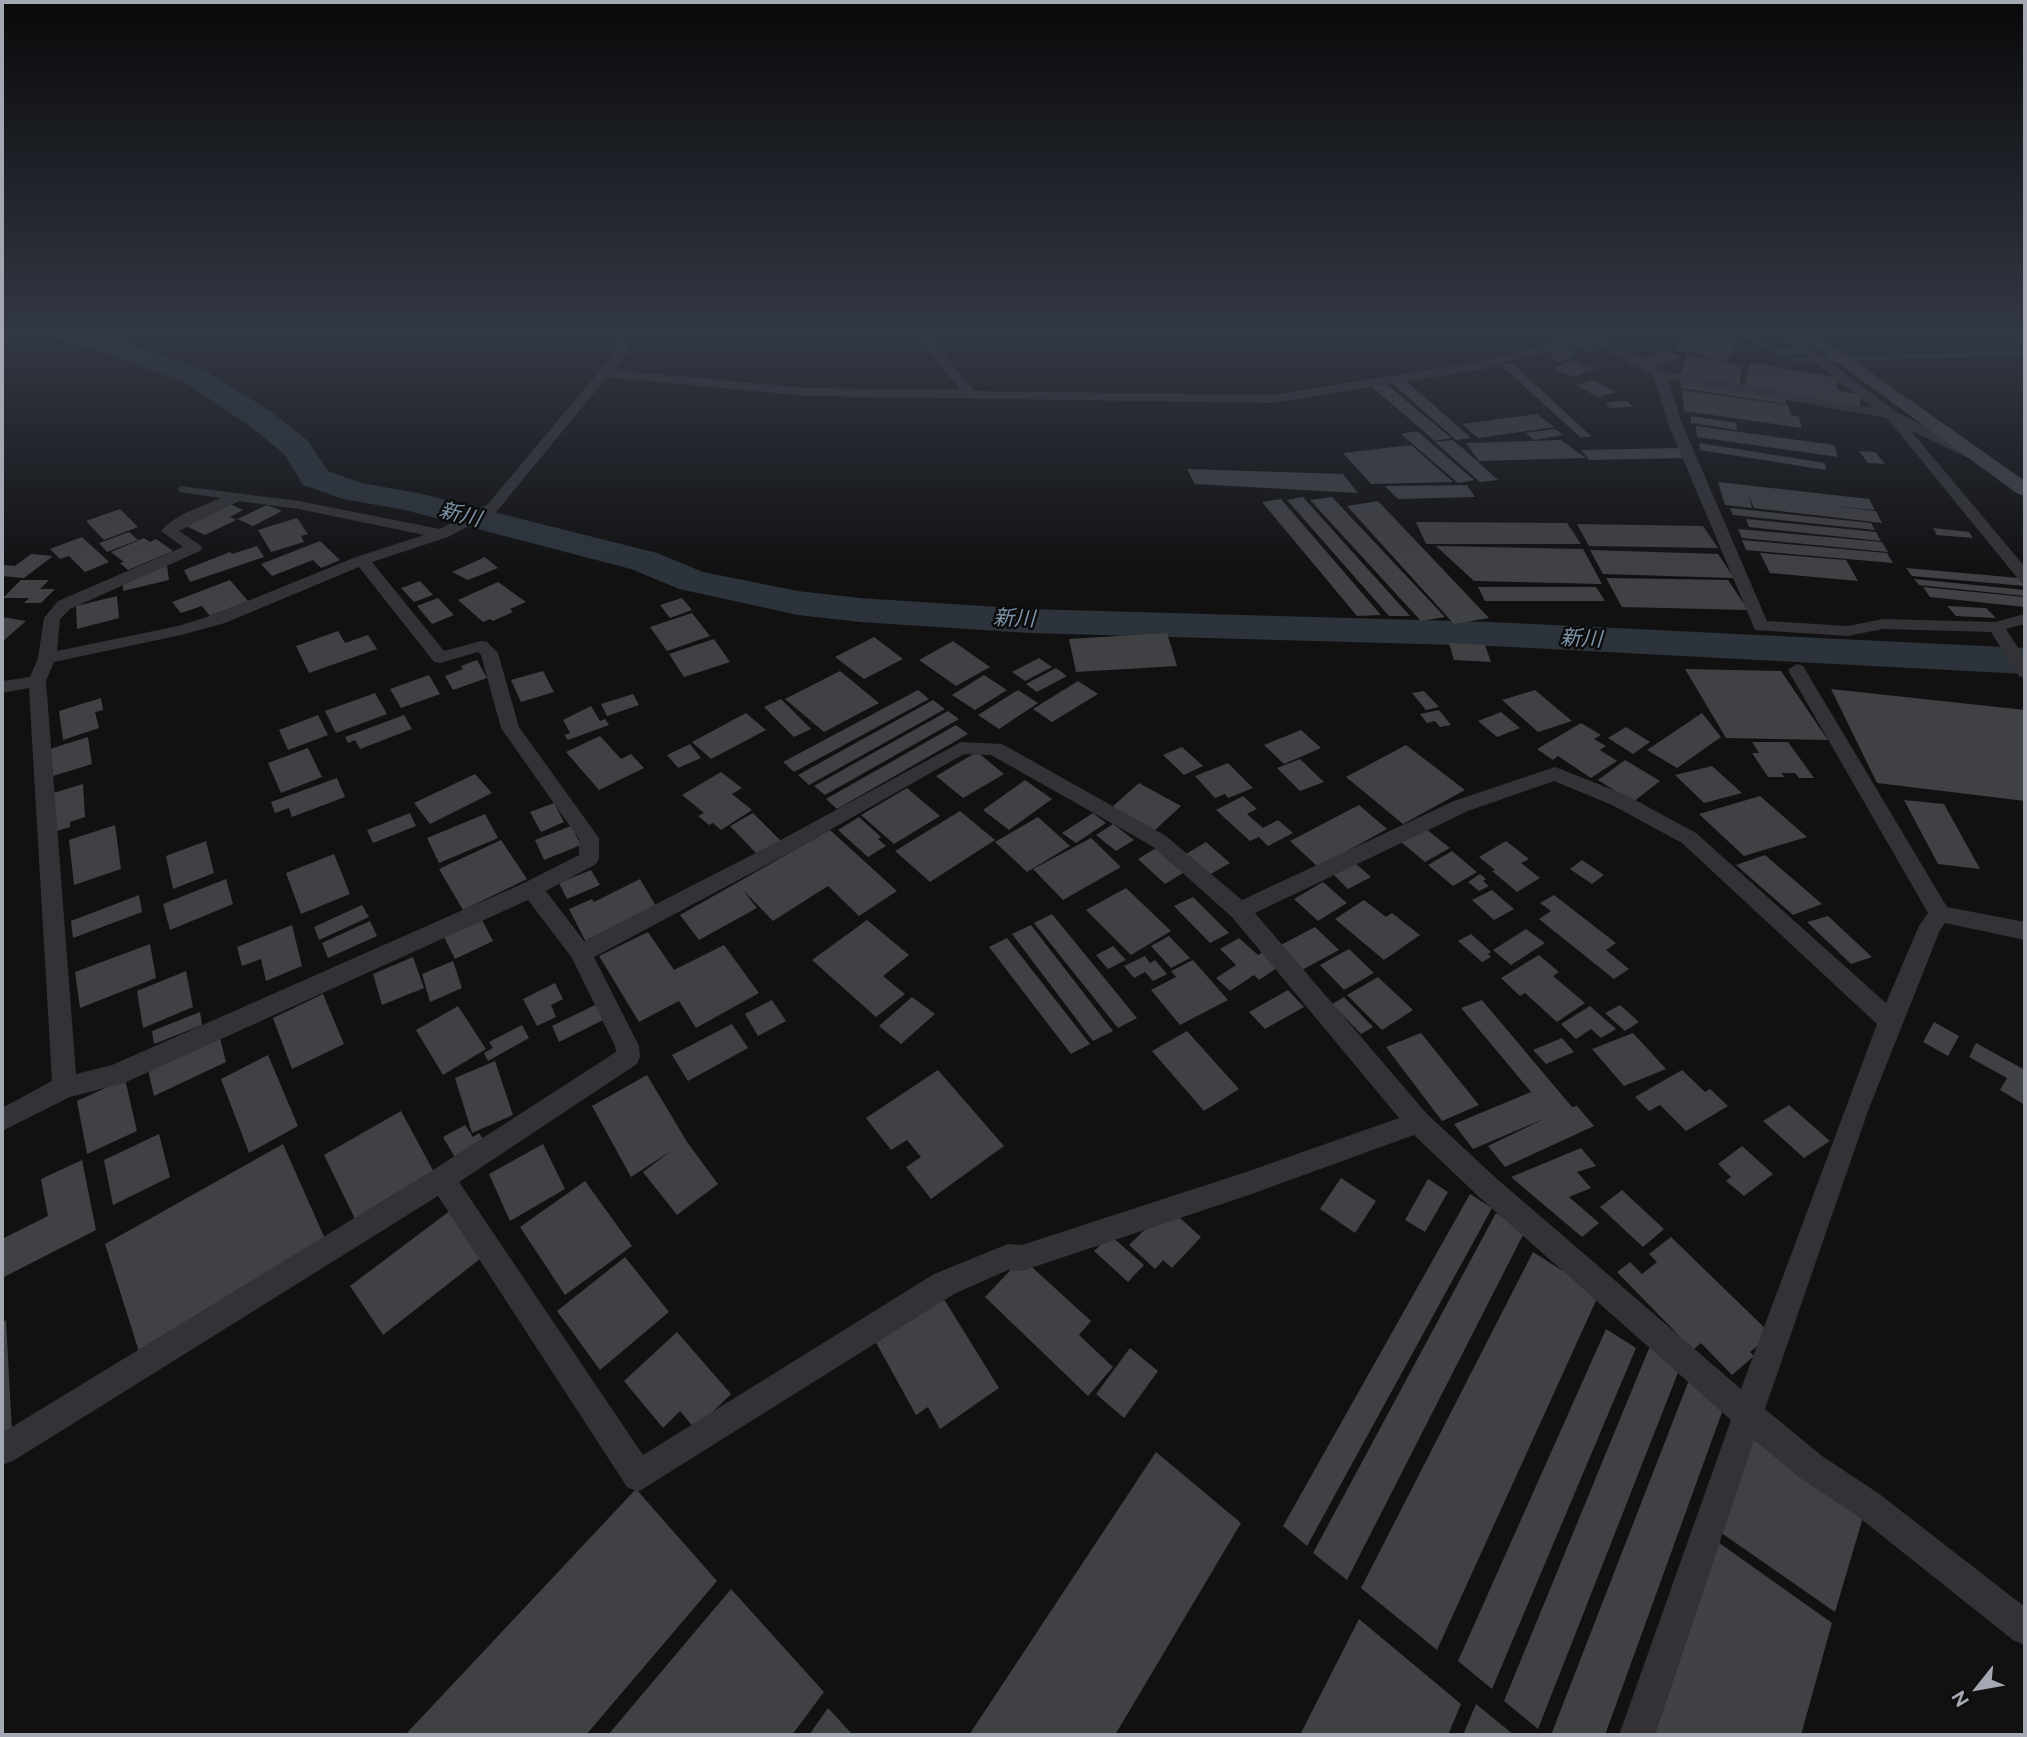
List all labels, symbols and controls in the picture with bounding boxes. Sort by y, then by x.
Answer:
water label: 新川 [437,498,483,532]
water label: 新川 [993,606,1035,632]
water label: 新川 [1559,625,1603,653]
north arrow [1943,1653,2013,1723]
text: N [1947,1687,1973,1711]

